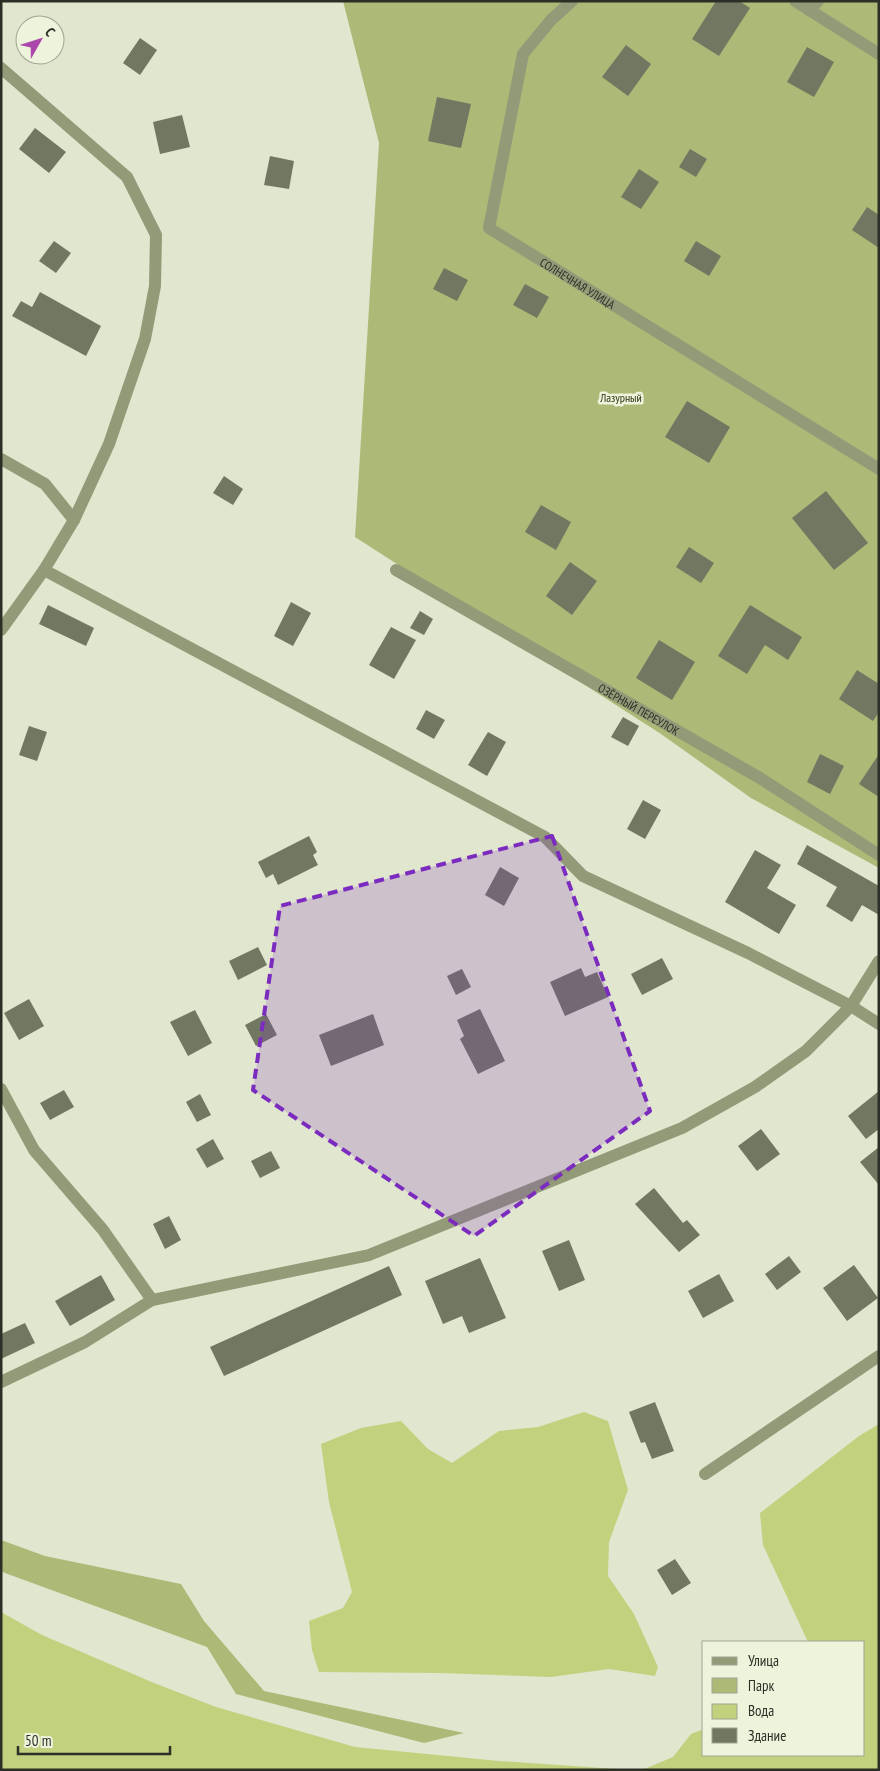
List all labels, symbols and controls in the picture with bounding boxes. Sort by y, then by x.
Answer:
north arrow [15,15,65,65]
text: С [41,24,59,40]
street label: СОЛНЕЧНАЯ УЛИЦА [537,254,618,312]
park label: Лазурный [599,390,642,405]
street label: ОЗЁРНЫЙ ПЕРЕУЛОК [596,680,683,738]
legend [702,1641,865,1756]
text: Улица [748,1651,779,1670]
text: Парк [748,1676,774,1695]
text: Вода [748,1701,774,1720]
scale bar [18,1724,170,1756]
text: Здание [748,1726,786,1745]
text: 50 m [25,1731,51,1750]

